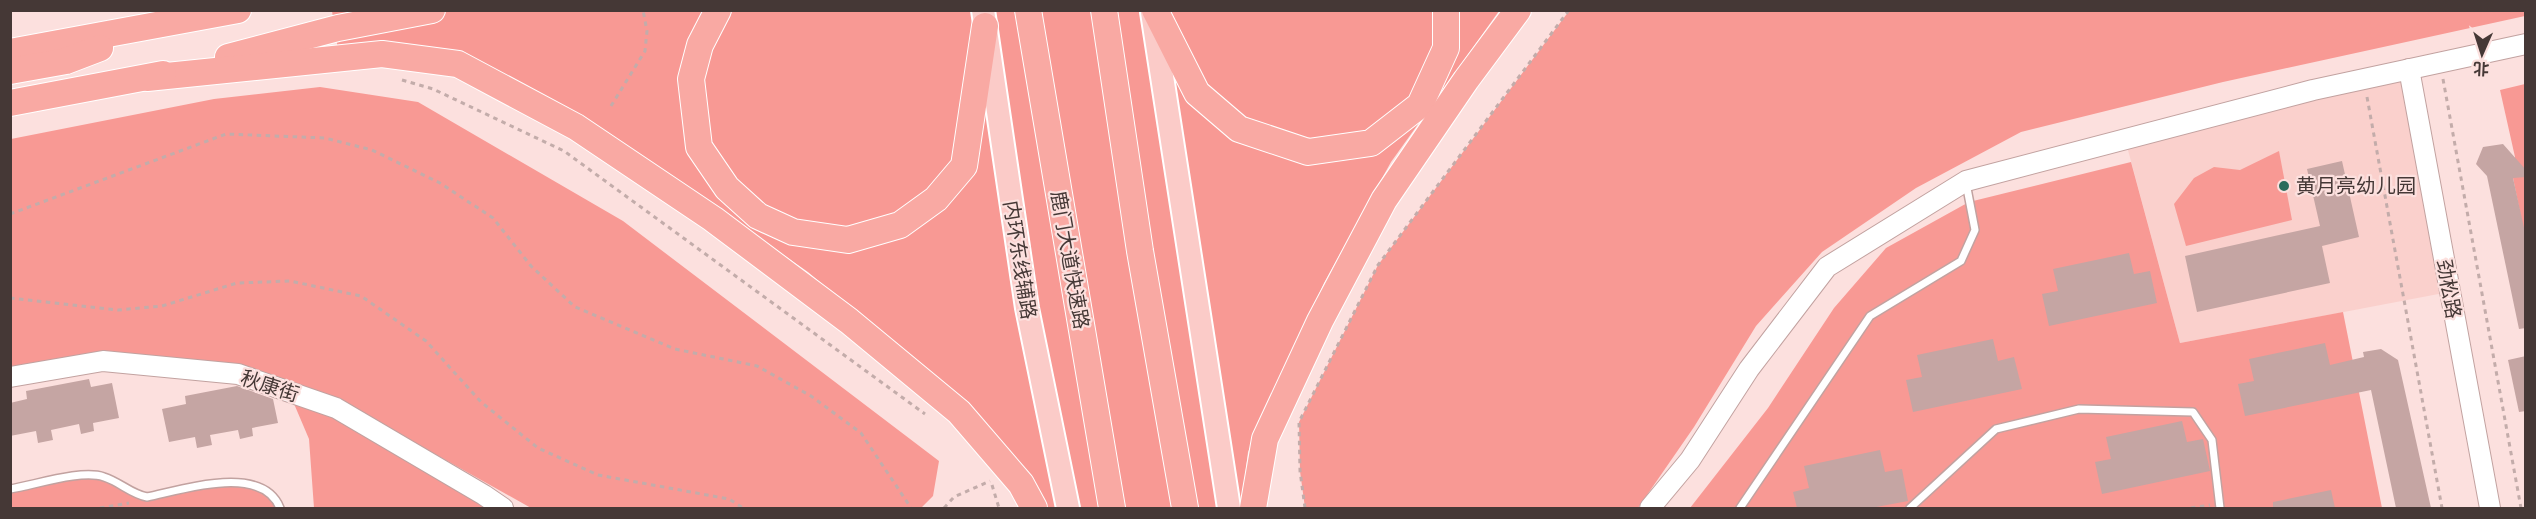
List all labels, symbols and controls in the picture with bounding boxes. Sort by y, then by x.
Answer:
north arrow [2452,24,2512,84]
text: 北 [2473,59,2490,78]
place label: 黄月亮幼儿园 [2296,174,2416,198]
marker: 黄月亮幼儿园 [2277,179,2291,193]
street label: 鹿门大道快速路 [1046,189,1094,331]
street label: 内环东线辅路 [999,199,1041,321]
street label: 劲松路 [2432,257,2466,321]
street label: 秋康街 [238,365,302,407]

